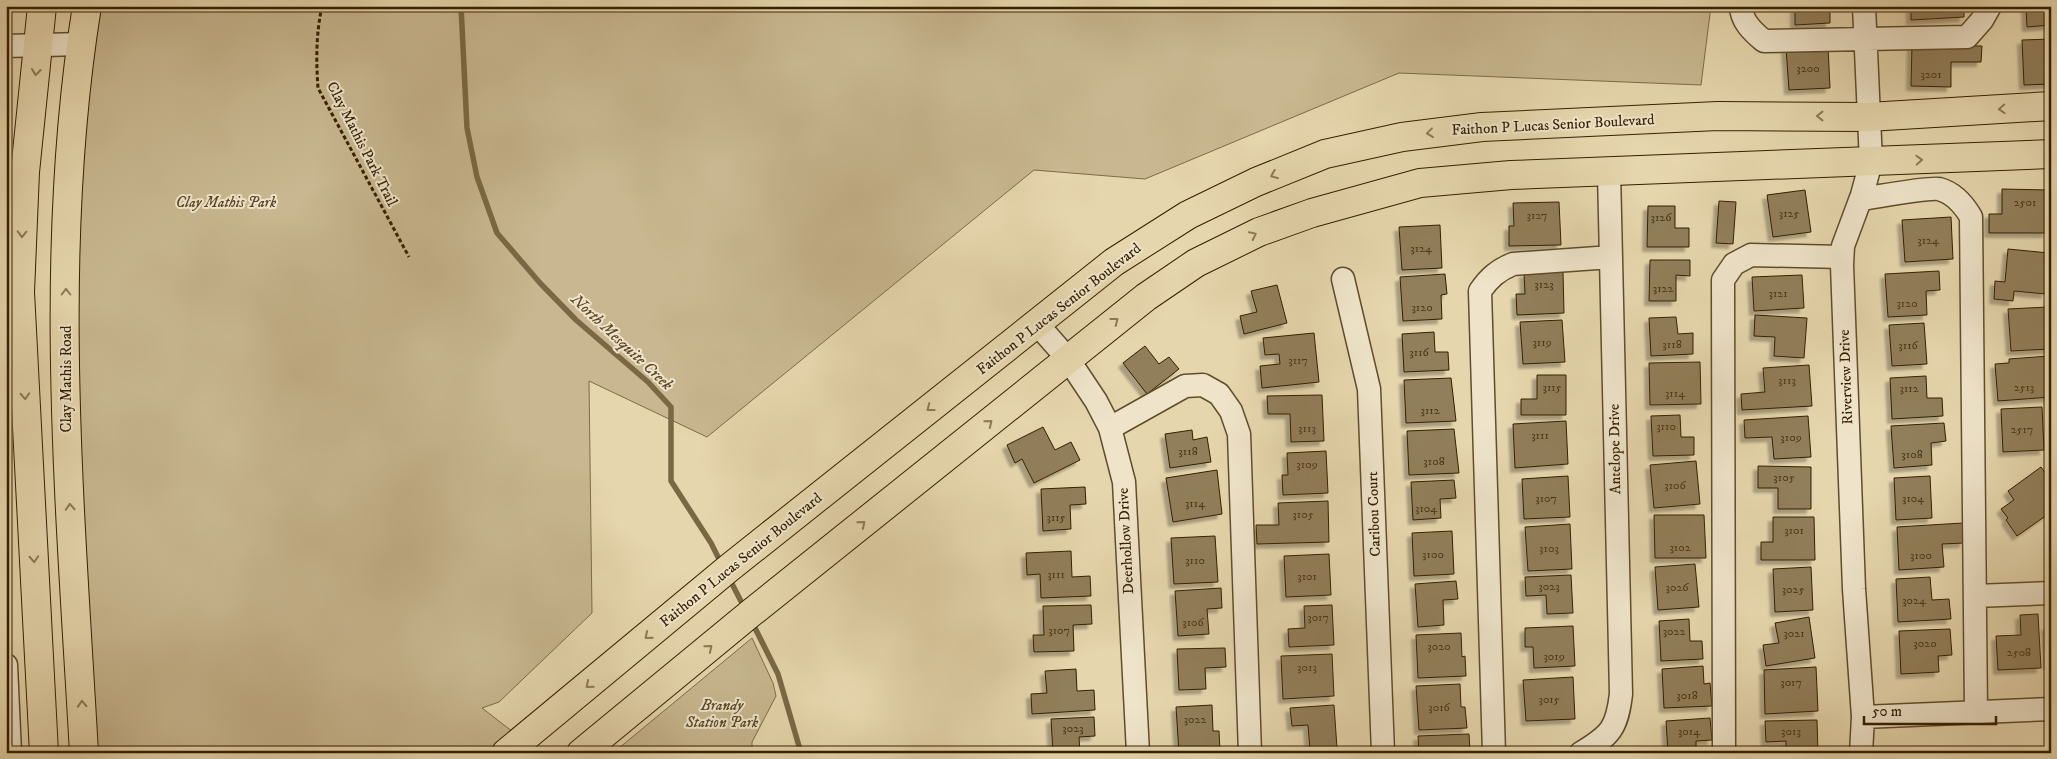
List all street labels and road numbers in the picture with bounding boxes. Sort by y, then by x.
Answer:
street label: Clay Mathis Park Trail [322,79,402,210]
street label: Faithon P Lucas Senior Boulevard [1451,110,1656,140]
street label: Faithon P Lucas Senior Boulevard [973,239,1145,379]
street label: Clay Mathis Road [57,325,76,433]
street label: Riverview Drive [1835,329,1857,425]
street label: Antelope Drive [1605,404,1625,494]
street label: Caribou Court [1363,471,1385,557]
street label: Deerhollow Drive [1114,487,1138,595]
street label: Faithon P Lucas Senior Boulevard [656,488,826,631]

